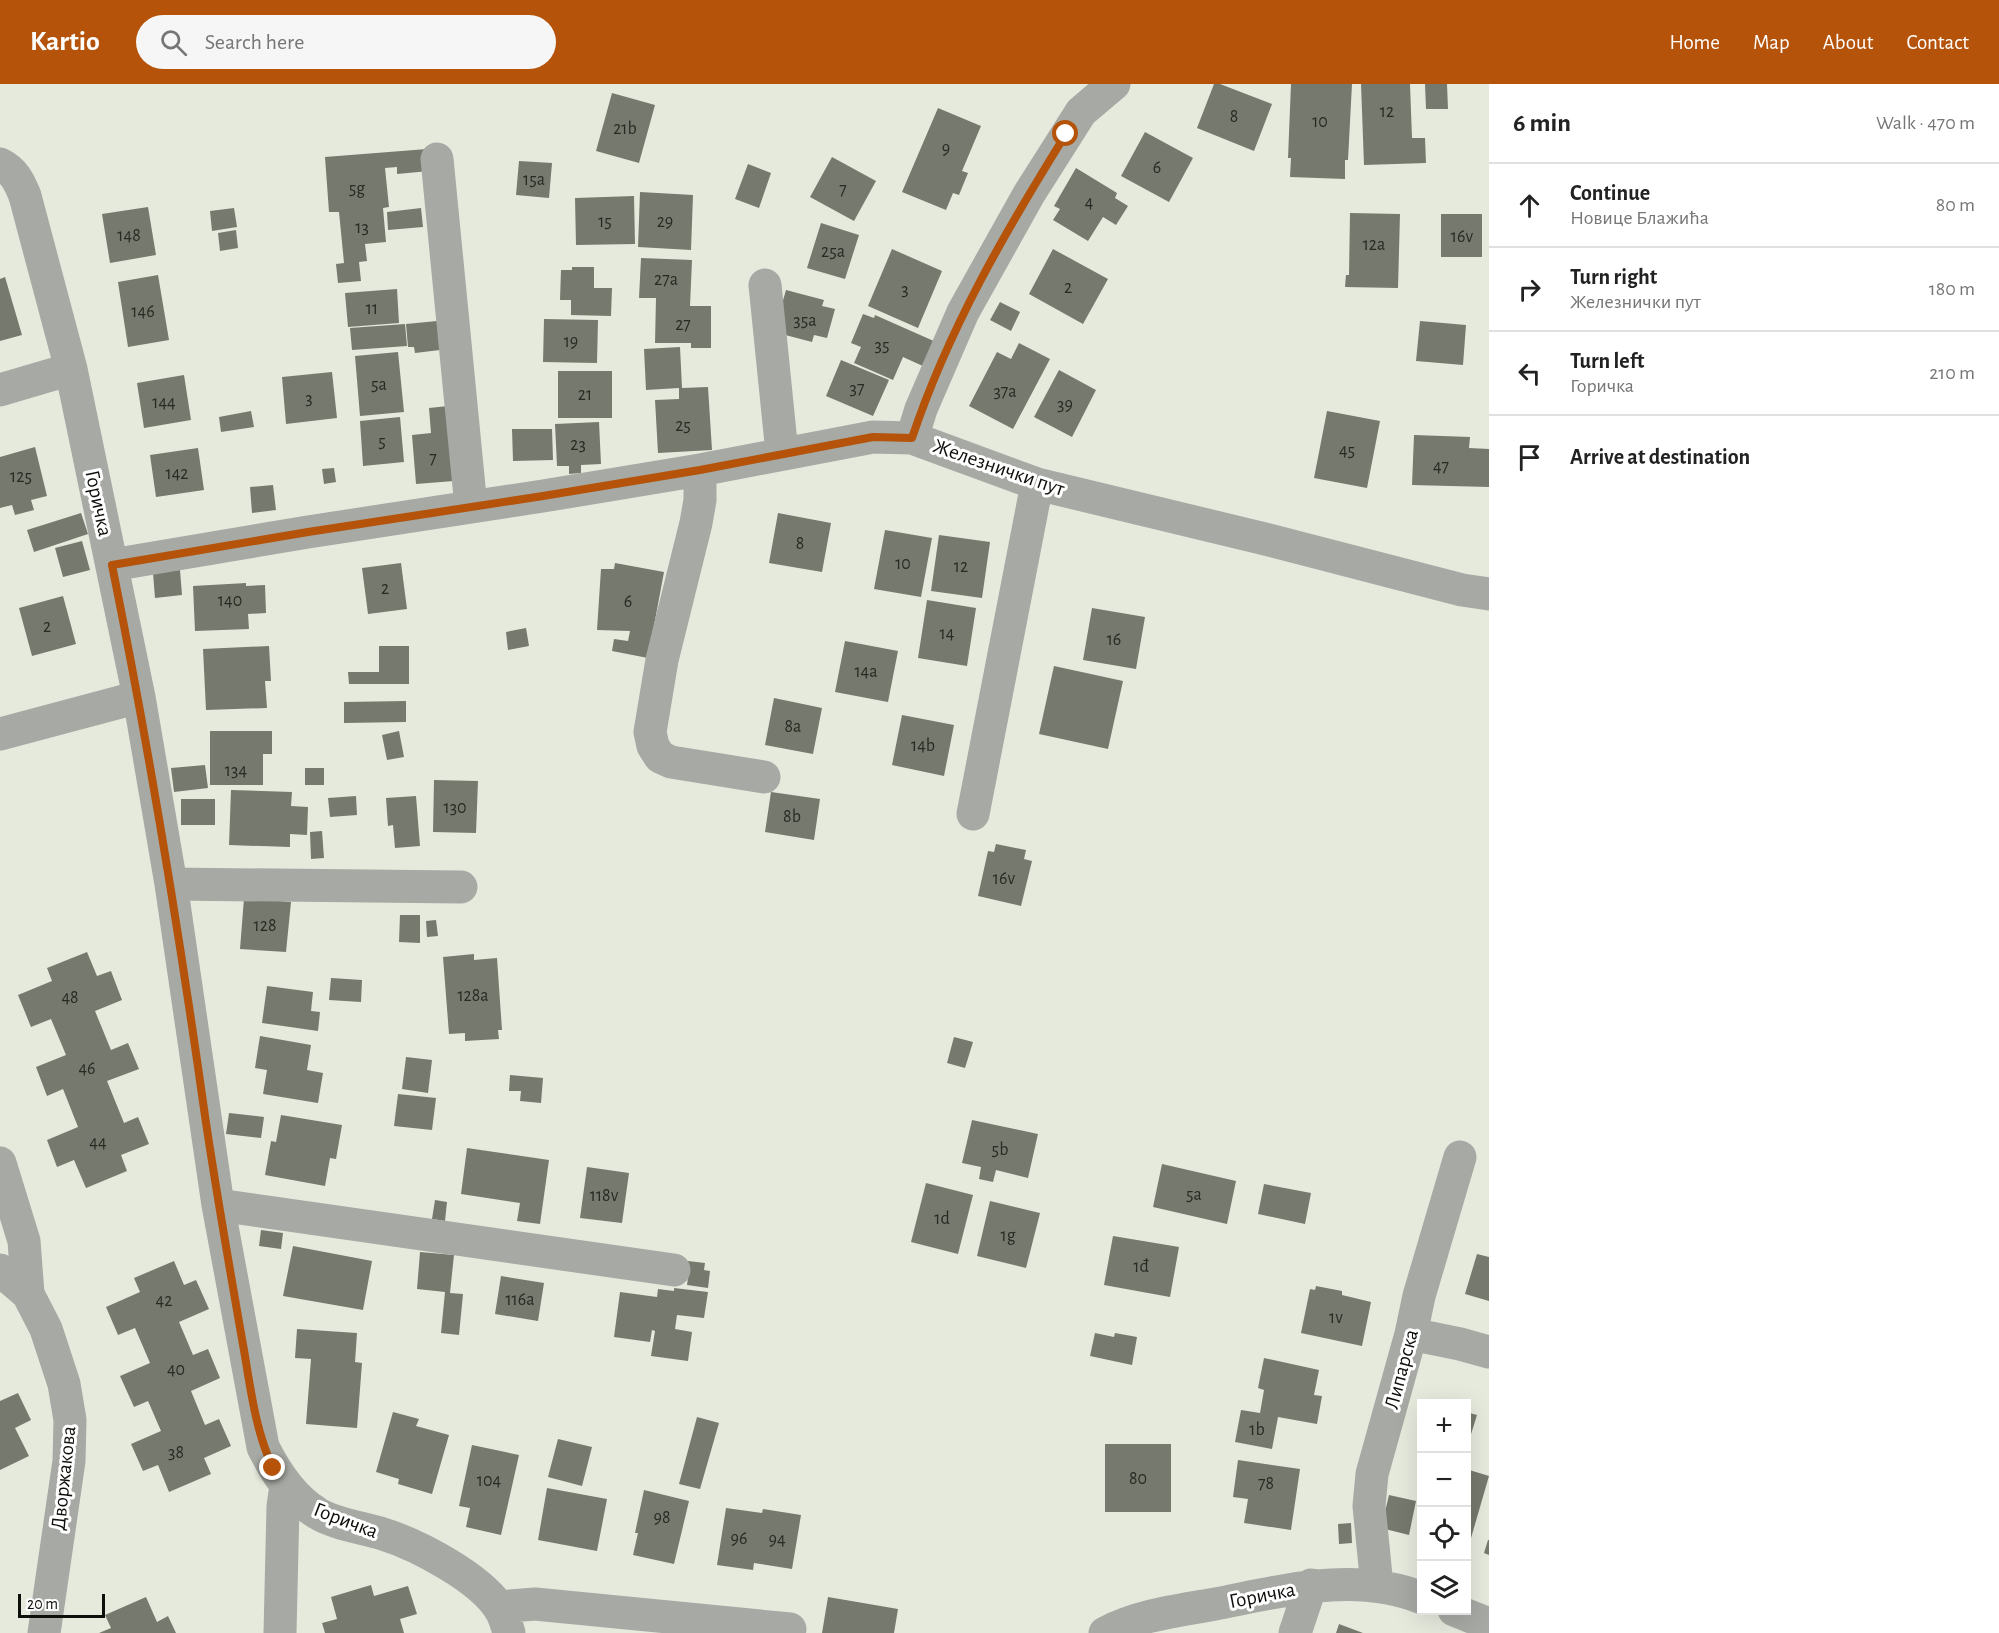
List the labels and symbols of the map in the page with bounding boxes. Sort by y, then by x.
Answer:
house number: 12 [1380,103,1394,121]
house number: 8 [1230,108,1238,126]
house number: 10 [1312,113,1328,131]
house number: 21b [613,120,637,138]
route start [1052,120,1078,146]
house number: 9 [942,140,950,158]
house number: 6 [1153,159,1161,177]
house number: 15a [523,171,545,189]
house number: 5g [349,180,365,198]
house number: 7 [839,181,847,199]
house number: 4 [1085,194,1094,212]
house number: 15 [598,213,612,231]
house number: 29 [657,213,673,231]
house number: 13 [355,219,369,237]
house number: 148 [117,227,141,245]
house number: 16v [1451,228,1474,246]
house number: 12a [1363,236,1385,254]
house number: 25a [821,243,845,261]
house number: 27a [654,271,678,289]
house number: 2 [1064,279,1072,297]
house number: 3 [901,281,909,299]
house number: 11 [366,300,378,318]
house number: 146 [131,303,155,321]
house number: 35a [793,312,817,330]
house number: 27 [675,316,691,334]
house number: 19 [564,333,578,351]
house number: 35 [875,337,889,355]
house number: 5a [371,376,387,394]
house number: 37 [850,380,864,398]
house number: 37a [993,383,1017,401]
house number: 21 [578,386,592,404]
house number: 3 [305,390,313,408]
house number: 144 [152,394,176,412]
house number: 39 [1057,396,1073,414]
house number: 25 [675,417,691,435]
house number: 5 [378,433,386,451]
street label: Железнички пут [931,435,1068,500]
house number: 23 [570,436,586,454]
house number: 45 [1339,442,1355,460]
house number: 7 [429,450,437,468]
house number: 47 [1433,458,1449,476]
house number: 142 [165,465,189,483]
house number: 125 [10,468,32,486]
street label: Горичка [81,468,116,539]
house number: 8 [796,535,804,553]
house number: 10 [895,555,911,573]
house number: 12 [954,558,968,576]
house number: 2 [381,580,389,598]
house number: 140 [218,592,242,610]
house number: 6 [624,593,632,611]
house number: 2 [43,618,51,636]
house number: 14 [940,625,955,643]
house number: 16 [1107,631,1121,649]
house number: 14a [854,663,878,681]
house number: 8a [785,718,801,736]
house number: 14b [911,737,935,755]
house number: 134 [225,762,247,780]
house number: 130 [443,799,467,817]
house number: 8b [783,808,801,826]
house number: 16v [993,870,1016,888]
house number: 128 [254,917,276,935]
house number: 128a [457,987,489,1005]
house number: 48 [61,989,79,1007]
house number: 46 [78,1060,96,1078]
house number: 44 [89,1134,107,1152]
house number: 5b [992,1141,1008,1159]
house number: 5a [1186,1186,1202,1204]
house number: 118v [590,1187,619,1205]
house number: 1d [934,1210,950,1228]
house number: 1g [1001,1227,1016,1245]
house number: 1đ [1133,1258,1149,1276]
house number: 116a [505,1291,535,1309]
house number: 42 [156,1292,172,1310]
house number: 1v [1329,1309,1343,1327]
street label: Липарска [1381,1327,1422,1411]
house number: 40 [167,1361,185,1379]
house number: 1b [1249,1421,1265,1439]
street label: Дворжакова [48,1424,79,1531]
house number: 38 [168,1444,184,1462]
route end [259,1454,285,1480]
house number: 80 [1129,1470,1147,1488]
house number: 104 [477,1472,502,1490]
house number: 78 [1258,1475,1274,1493]
street label: Горичка [311,1499,381,1542]
house number: 98 [654,1509,671,1527]
house number: 96 [731,1530,747,1548]
house number: 94 [768,1531,786,1549]
street label: Горичка [1227,1579,1297,1612]
scale bar [18,1591,105,1618]

